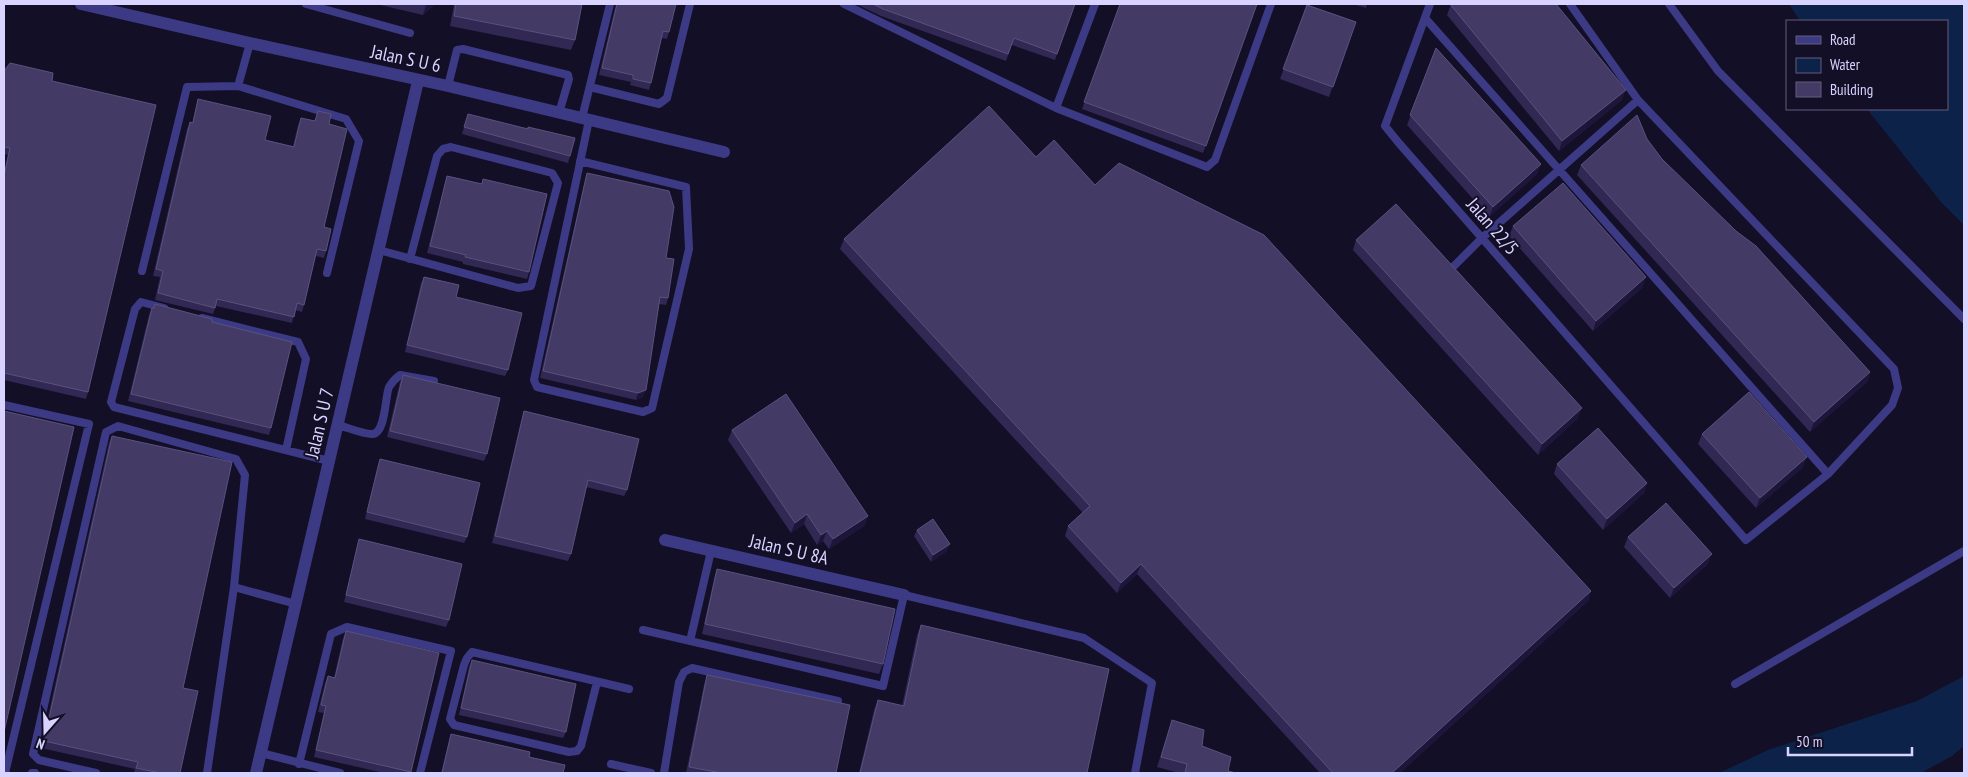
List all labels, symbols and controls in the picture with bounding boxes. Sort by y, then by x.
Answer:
legend [1786,20,1948,110]
text: Road [1830,30,1856,49]
street label: Jalan S U 6 [368,39,443,77]
text: Water [1830,55,1861,74]
text: Building [1830,80,1873,99]
street label: Jalan 22/5 [1461,192,1524,259]
street label: Jalan S U 7 [299,386,339,461]
street label: Jalan S U 8A [746,528,831,570]
north arrow [20,707,70,757]
scale bar [1788,724,1912,756]
text: 50 m [1796,732,1822,751]
text: N [34,734,47,754]

